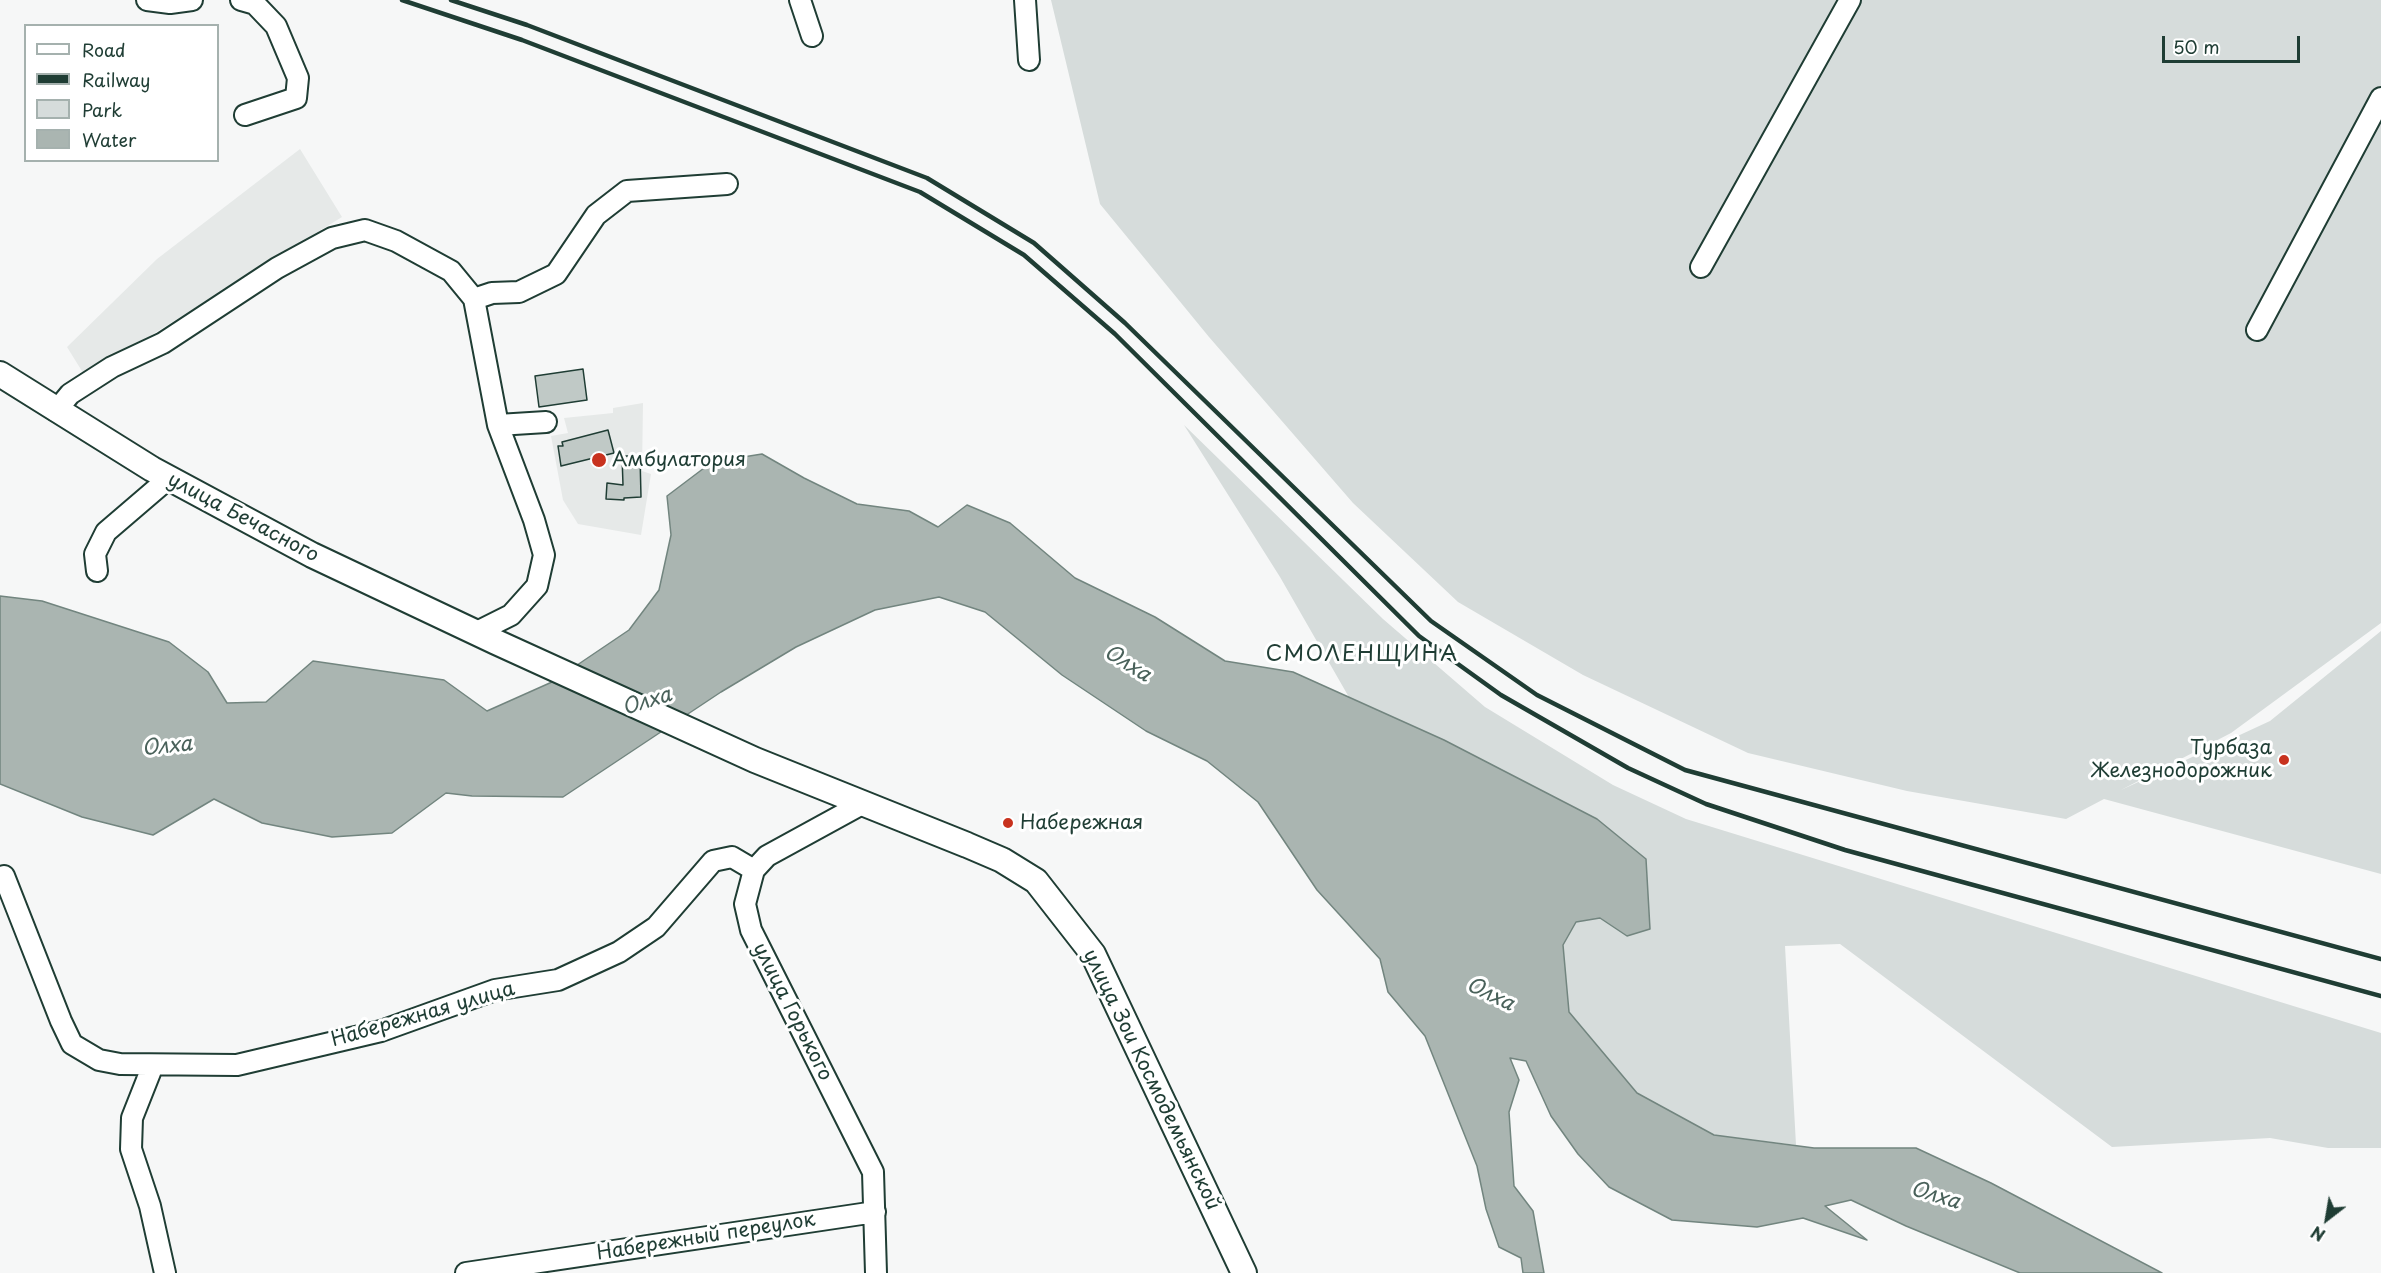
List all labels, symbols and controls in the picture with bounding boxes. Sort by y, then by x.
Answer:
legend [24,24,219,162]
scale bar [2165,24,2303,62]
text: 50 m [2173,33,2220,60]
text: Road [82,36,126,63]
text: Railway [82,66,150,93]
text: Park [82,96,122,123]
text: Water [82,126,136,153]
place label: Амбулатория [612,448,746,472]
marker: Амбулатория [590,451,608,469]
street label: улица Бечасного [163,468,323,568]
water label: Олха [1099,640,1155,688]
district label: СМОЛЕНЩИНА [1266,642,1458,668]
water label: Олха [619,683,675,721]
water label: Олха [141,732,193,762]
place label: Турбаза Железнодорожник [2090,736,2272,783]
marker: Турбаза Железнодорожник [2277,753,2291,767]
place label: Набережная [1020,811,1143,835]
marker: Набережная [1001,816,1015,830]
street label: улица Горького [747,939,837,1085]
street label: улица Зои Космодемьянской [1077,946,1225,1214]
water label: Олха [1462,973,1518,1017]
street label: Набережная улица [328,977,518,1053]
water label: Олха [1907,1177,1963,1215]
north arrow [2297,1189,2357,1249]
street label: Набережный переулок [595,1208,817,1266]
text: N [2306,1221,2329,1248]

